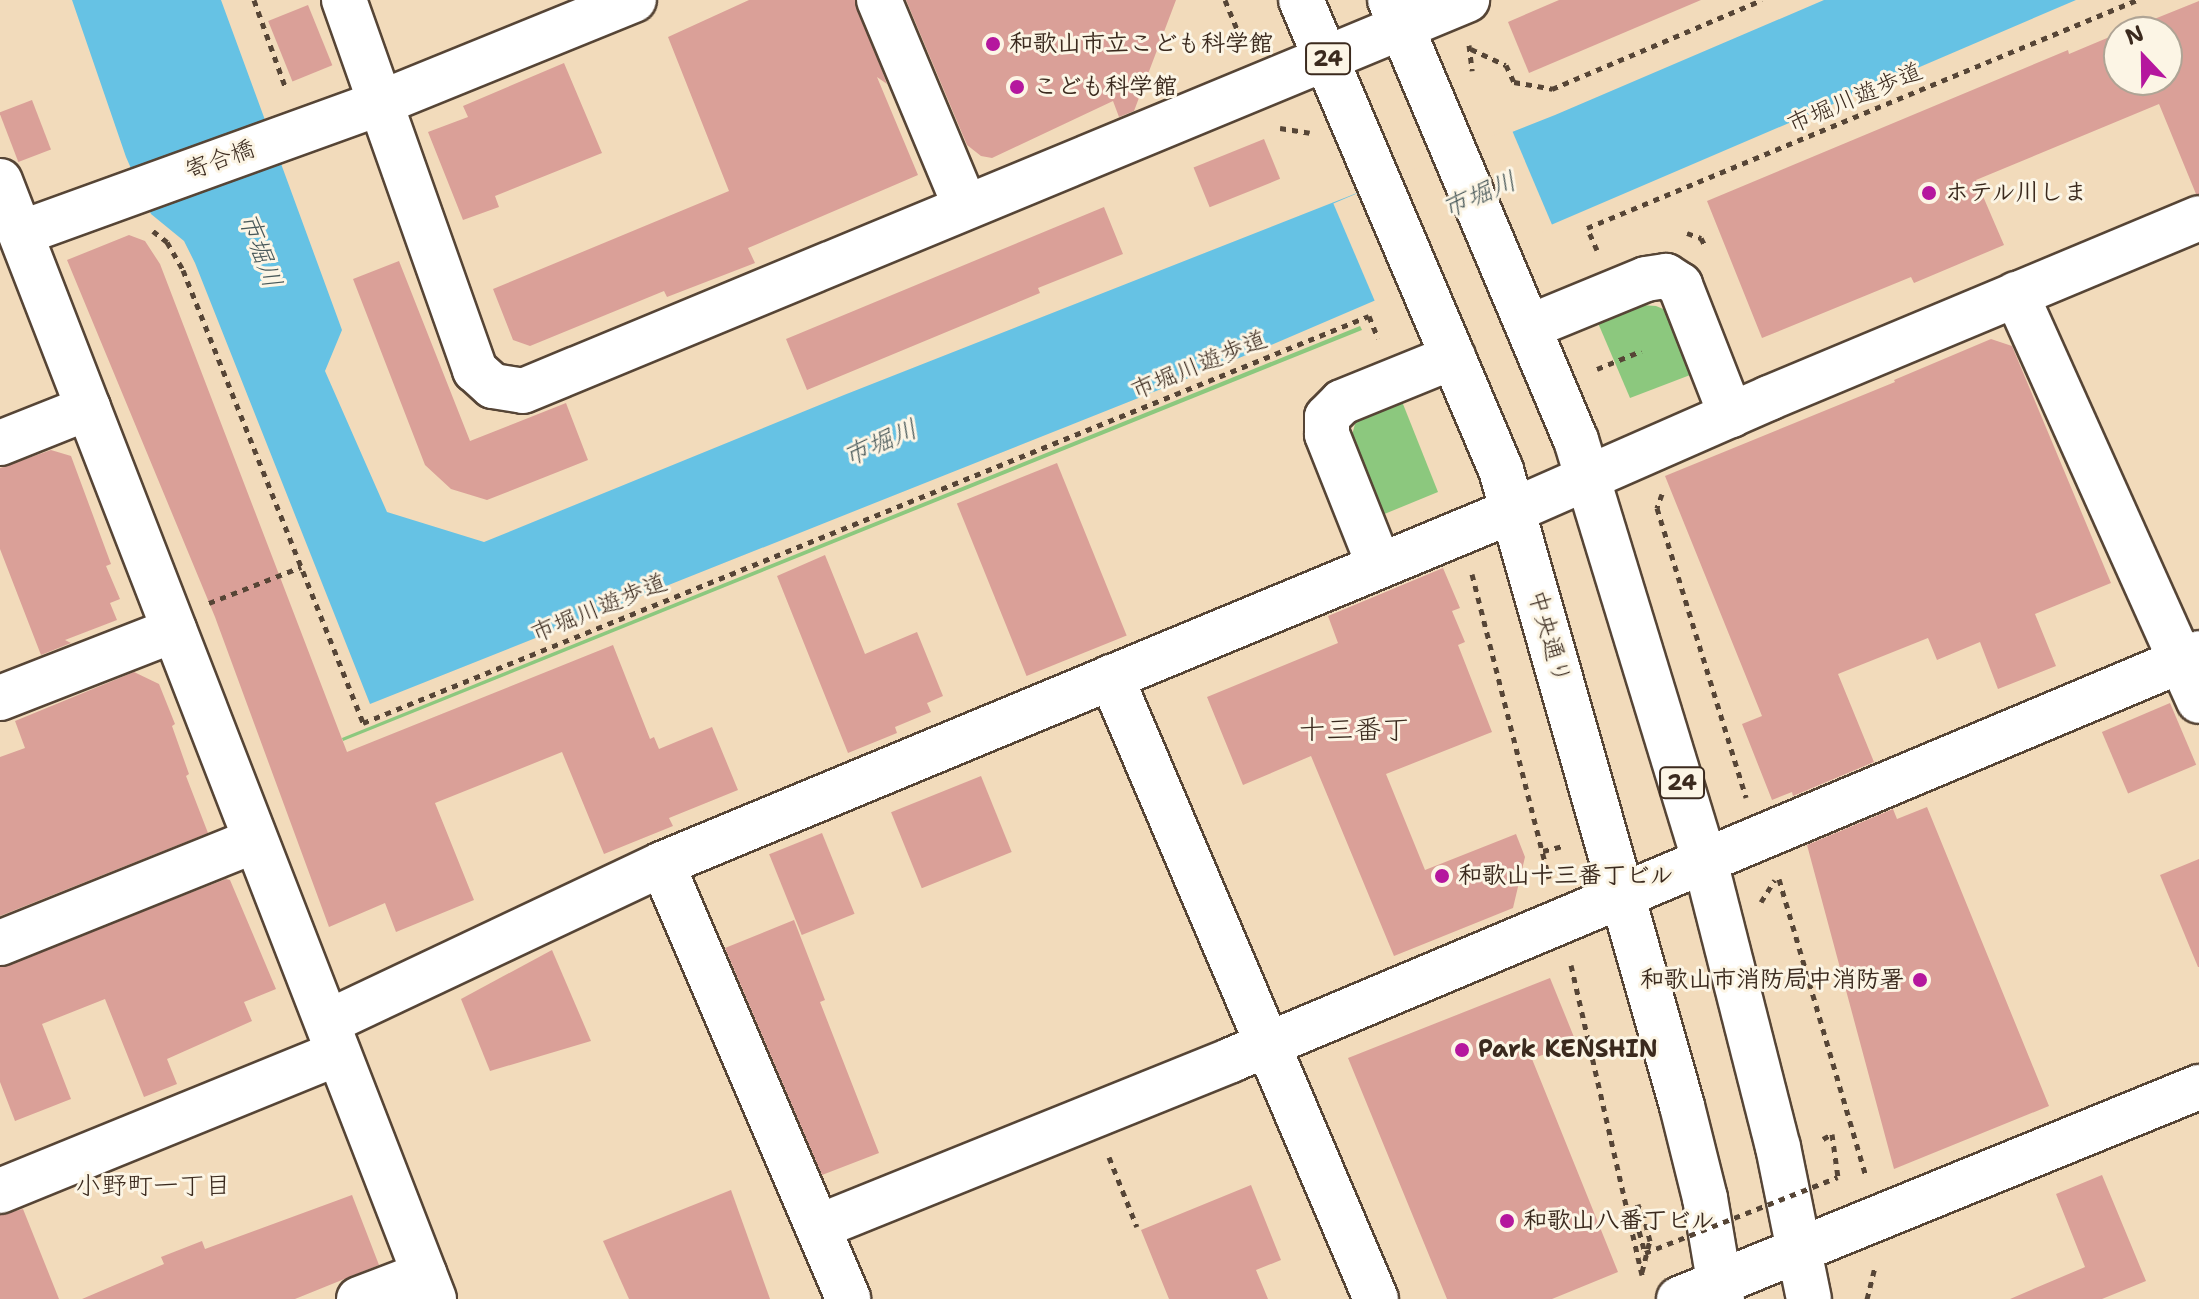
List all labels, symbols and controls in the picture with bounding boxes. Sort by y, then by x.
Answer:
north arrow [2103,16,2183,96]
text: N [2121,18,2148,52]
place label: 和歌山市立こども科学館 [1009,30,1273,58]
marker: 和歌山市立こども科学館 [984,35,1002,53]
road number: 24 [1304,41,1352,77]
street label: 市堀川遊歩道 [1783,57,1927,139]
place label: こども科学館 [1033,73,1177,101]
marker: こども科学館 [1008,78,1026,96]
street label: 寄合橋 [181,134,259,186]
water label: 市堀川 [1437,164,1521,224]
place label: ホテル川しま [1945,179,2089,207]
marker: ホテル川しま [1920,184,1938,202]
water label: 市堀川 [233,208,289,292]
street label: 市堀川遊歩道 [1127,325,1271,405]
water label: 市堀川 [838,412,922,472]
street label: 市堀川遊歩道 [527,568,671,648]
street label: 中央通り [1522,587,1576,687]
district label: 十三番丁 [1298,712,1410,746]
road number: 24 [1658,765,1706,801]
place label: 和歌山十三番丁ビル [1458,862,1674,890]
marker: 和歌山十三番丁ビル [1433,867,1451,885]
place label: 和歌山市消防局中消防署 [1640,966,1904,994]
marker: 和歌山市消防局中消防署 [1911,971,1929,989]
place label: Park KENSHIN [1478,1036,1658,1064]
marker: Park KENSHIN [1453,1041,1471,1059]
district label: 小野町一丁目 [75,1169,231,1201]
place label: 和歌山八番丁ビル [1523,1207,1715,1235]
marker: 和歌山八番丁ビル [1498,1212,1516,1230]

